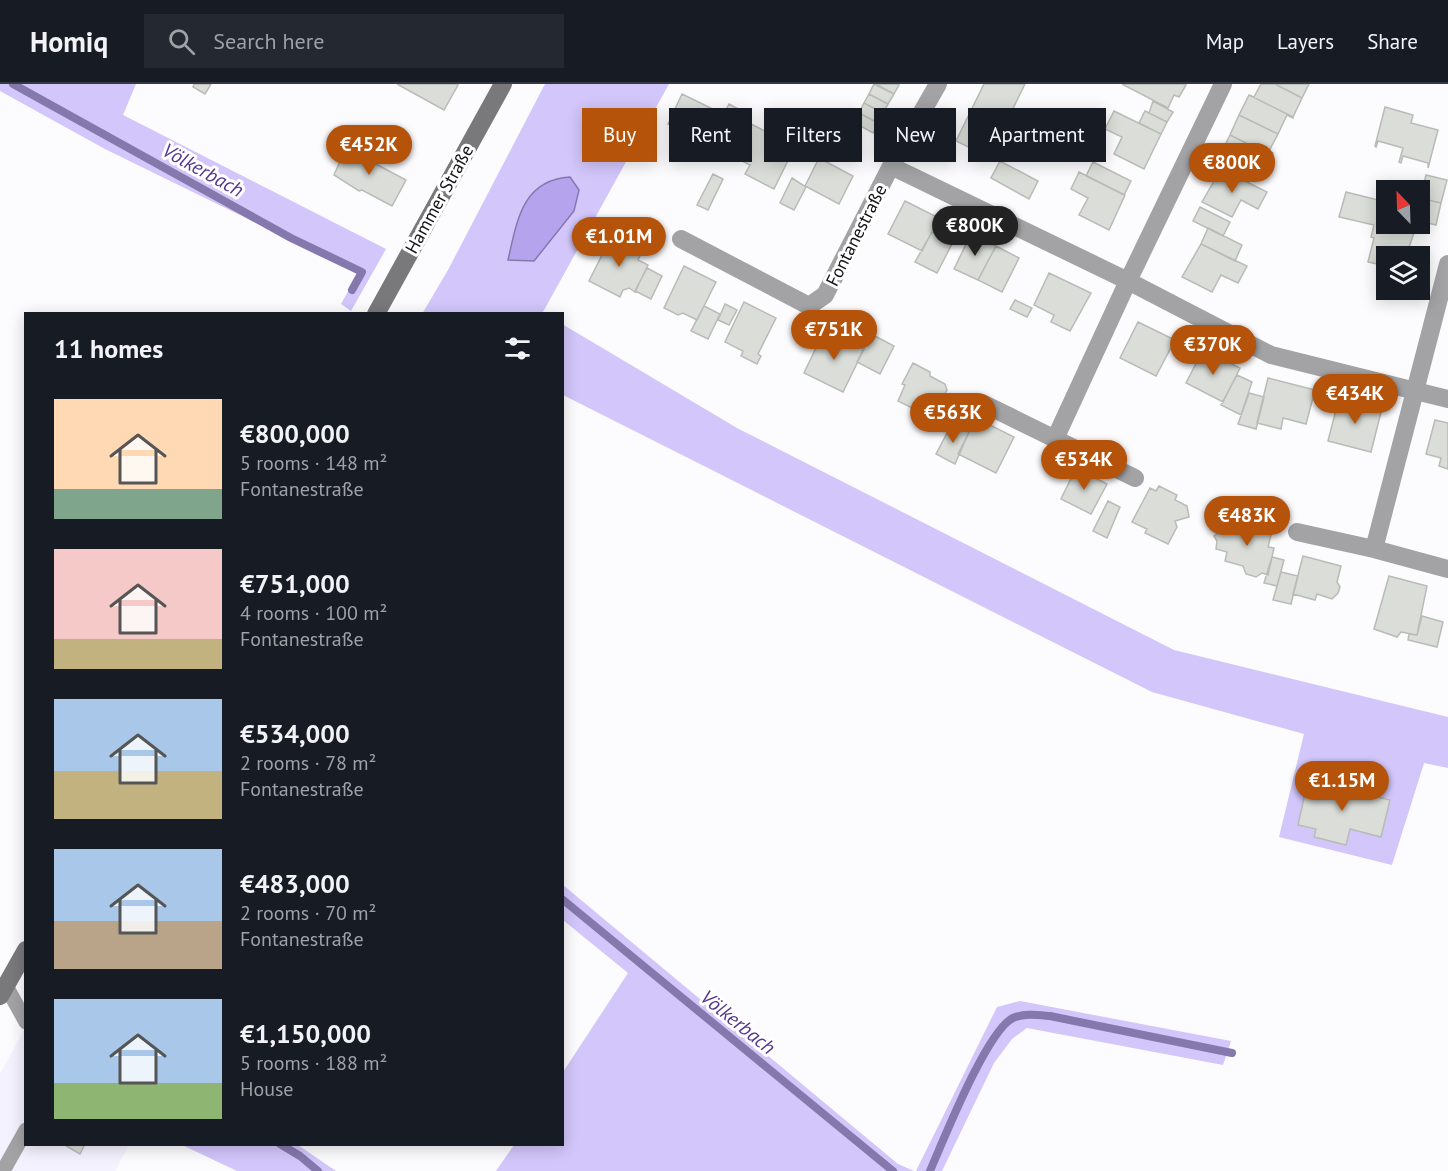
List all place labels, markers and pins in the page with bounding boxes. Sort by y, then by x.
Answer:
pin: €452K [327,125,411,176]
pin: €800K [1190,143,1274,194]
pin: €800K [933,206,1017,257]
pin: €1.01M [570,217,668,268]
pin: €751K [792,310,876,361]
pin: €370K [1171,325,1255,376]
pin: €434K [1313,374,1397,425]
pin: €563K [911,393,995,444]
pin: €534K [1042,440,1126,491]
pin: €483K [1205,496,1289,547]
pin: €1.15M [1293,761,1391,812]

